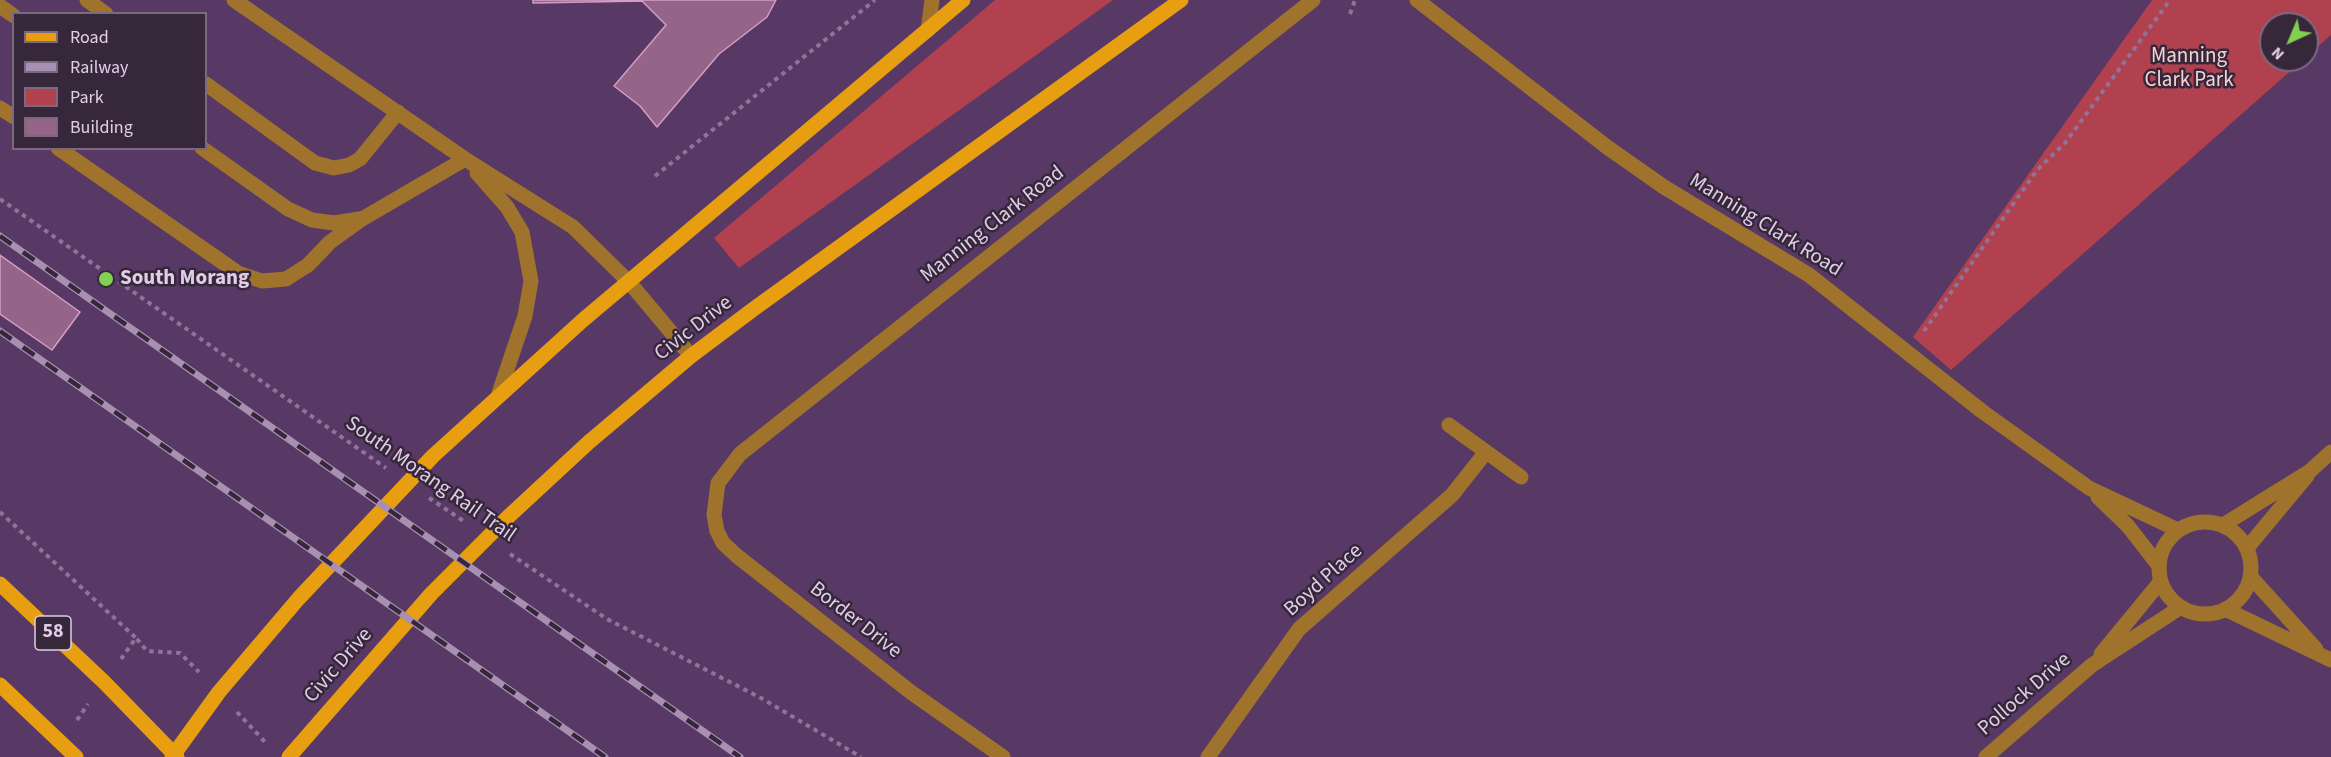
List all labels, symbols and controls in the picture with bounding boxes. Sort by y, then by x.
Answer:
legend [12,12,207,150]
north arrow [2259,12,2319,72]
text: Road [70,25,109,50]
text: N [2266,42,2289,65]
park label: Manning Clark Park [2144,44,2234,94]
text: Railway [70,55,129,80]
text: Park [70,85,104,110]
text: Building [70,115,133,140]
street label: Manning Clark Road [916,161,1070,289]
street label: Manning Clark Road [1684,169,1846,283]
place label: South Morang [120,266,249,292]
marker: South Morang [97,270,115,288]
street label: Civic Drive [650,291,738,367]
street label: South Morang Rail Trail [340,412,520,548]
street label: Boyd Place [1280,539,1368,623]
street label: Border Drive [804,577,906,665]
road number: 58 [35,616,71,650]
street label: Civic Drive [300,623,378,709]
street label: Pollock Drive [1974,648,2076,742]

